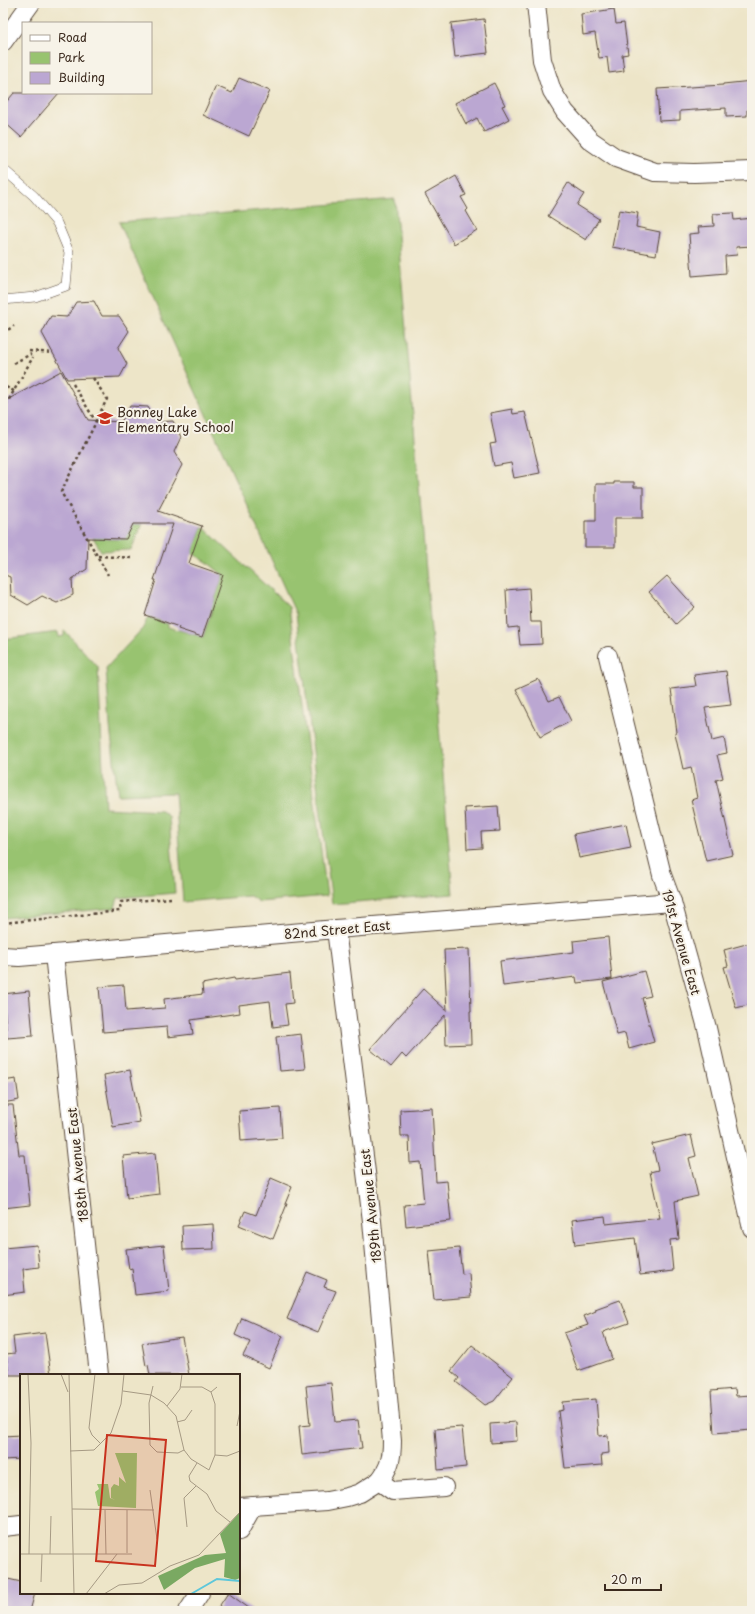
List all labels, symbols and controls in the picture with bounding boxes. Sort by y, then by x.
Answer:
legend [22,22,152,94]
text: Road [58,28,87,46]
text: Park [58,48,85,66]
text: Building [58,68,105,86]
place label: Bonney Lake Elementary School [117,402,234,436]
school or university icon: Bonney Lake Elementary School [96,409,114,427]
street label: 191st Avenue East [658,887,706,997]
street label: 82nd Street East [283,915,391,943]
street label: 188th Avenue East [62,1107,92,1223]
street label: 189th Avenue East [355,1148,385,1264]
inset map [20,1374,240,1594]
scale bar [605,1566,661,1592]
text: 20 m [611,1570,642,1588]

